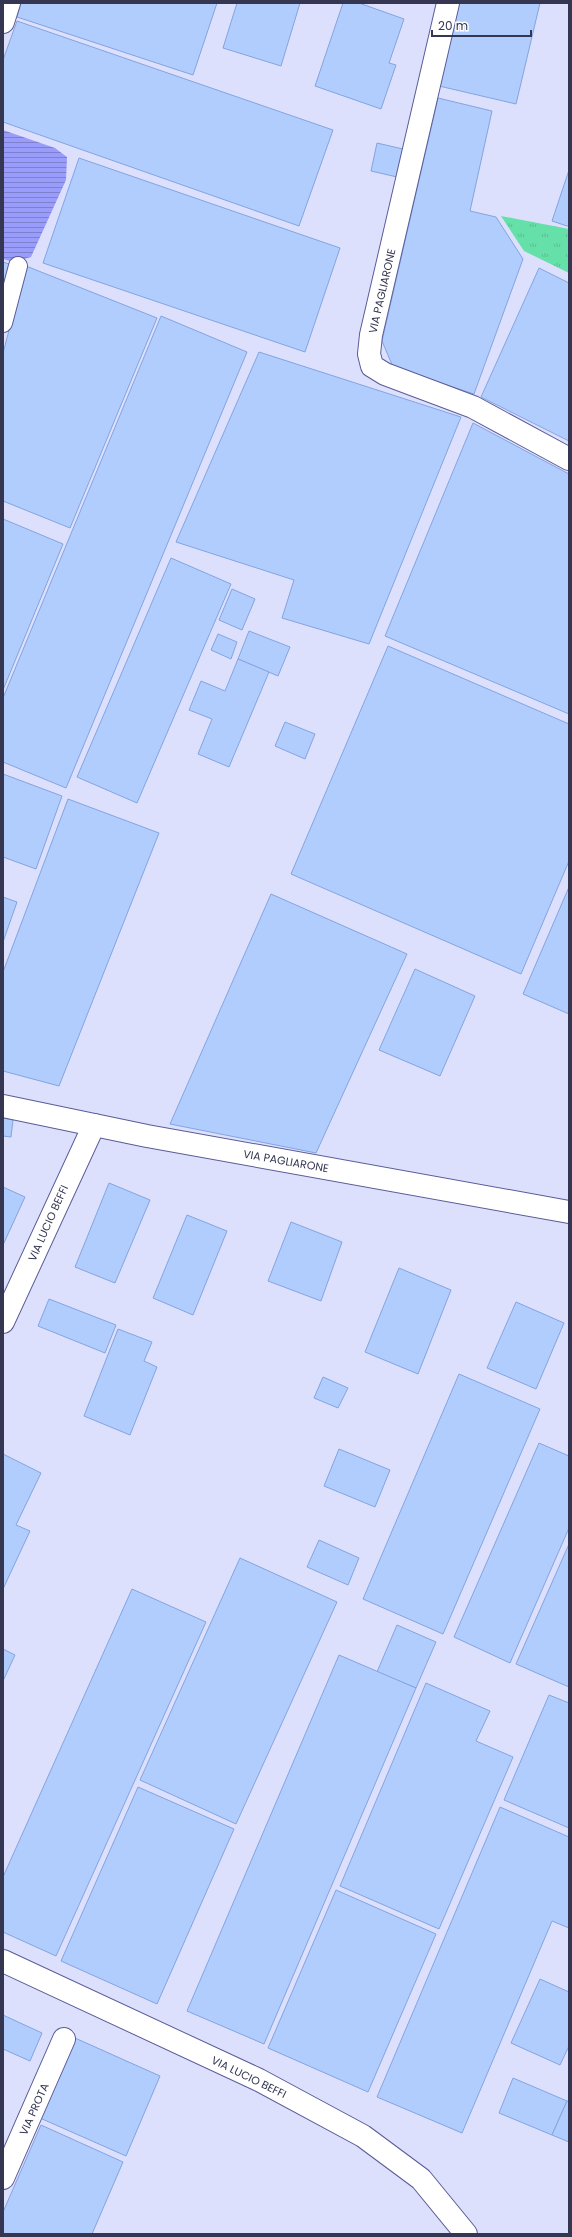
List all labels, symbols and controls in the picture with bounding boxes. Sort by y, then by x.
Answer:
scale bar [432,12,531,38]
text: 20 m [438,17,468,34]
street label: VIA PAGLIARONE [364,247,400,335]
street label: VIA PAGLIARONE [242,1146,330,1176]
street label: VIA LUCIO BEFFI [24,1182,72,1264]
street label: VIA LUCIO BEFFI [209,2052,289,2102]
street label: VIA PROTA [15,2080,53,2138]

